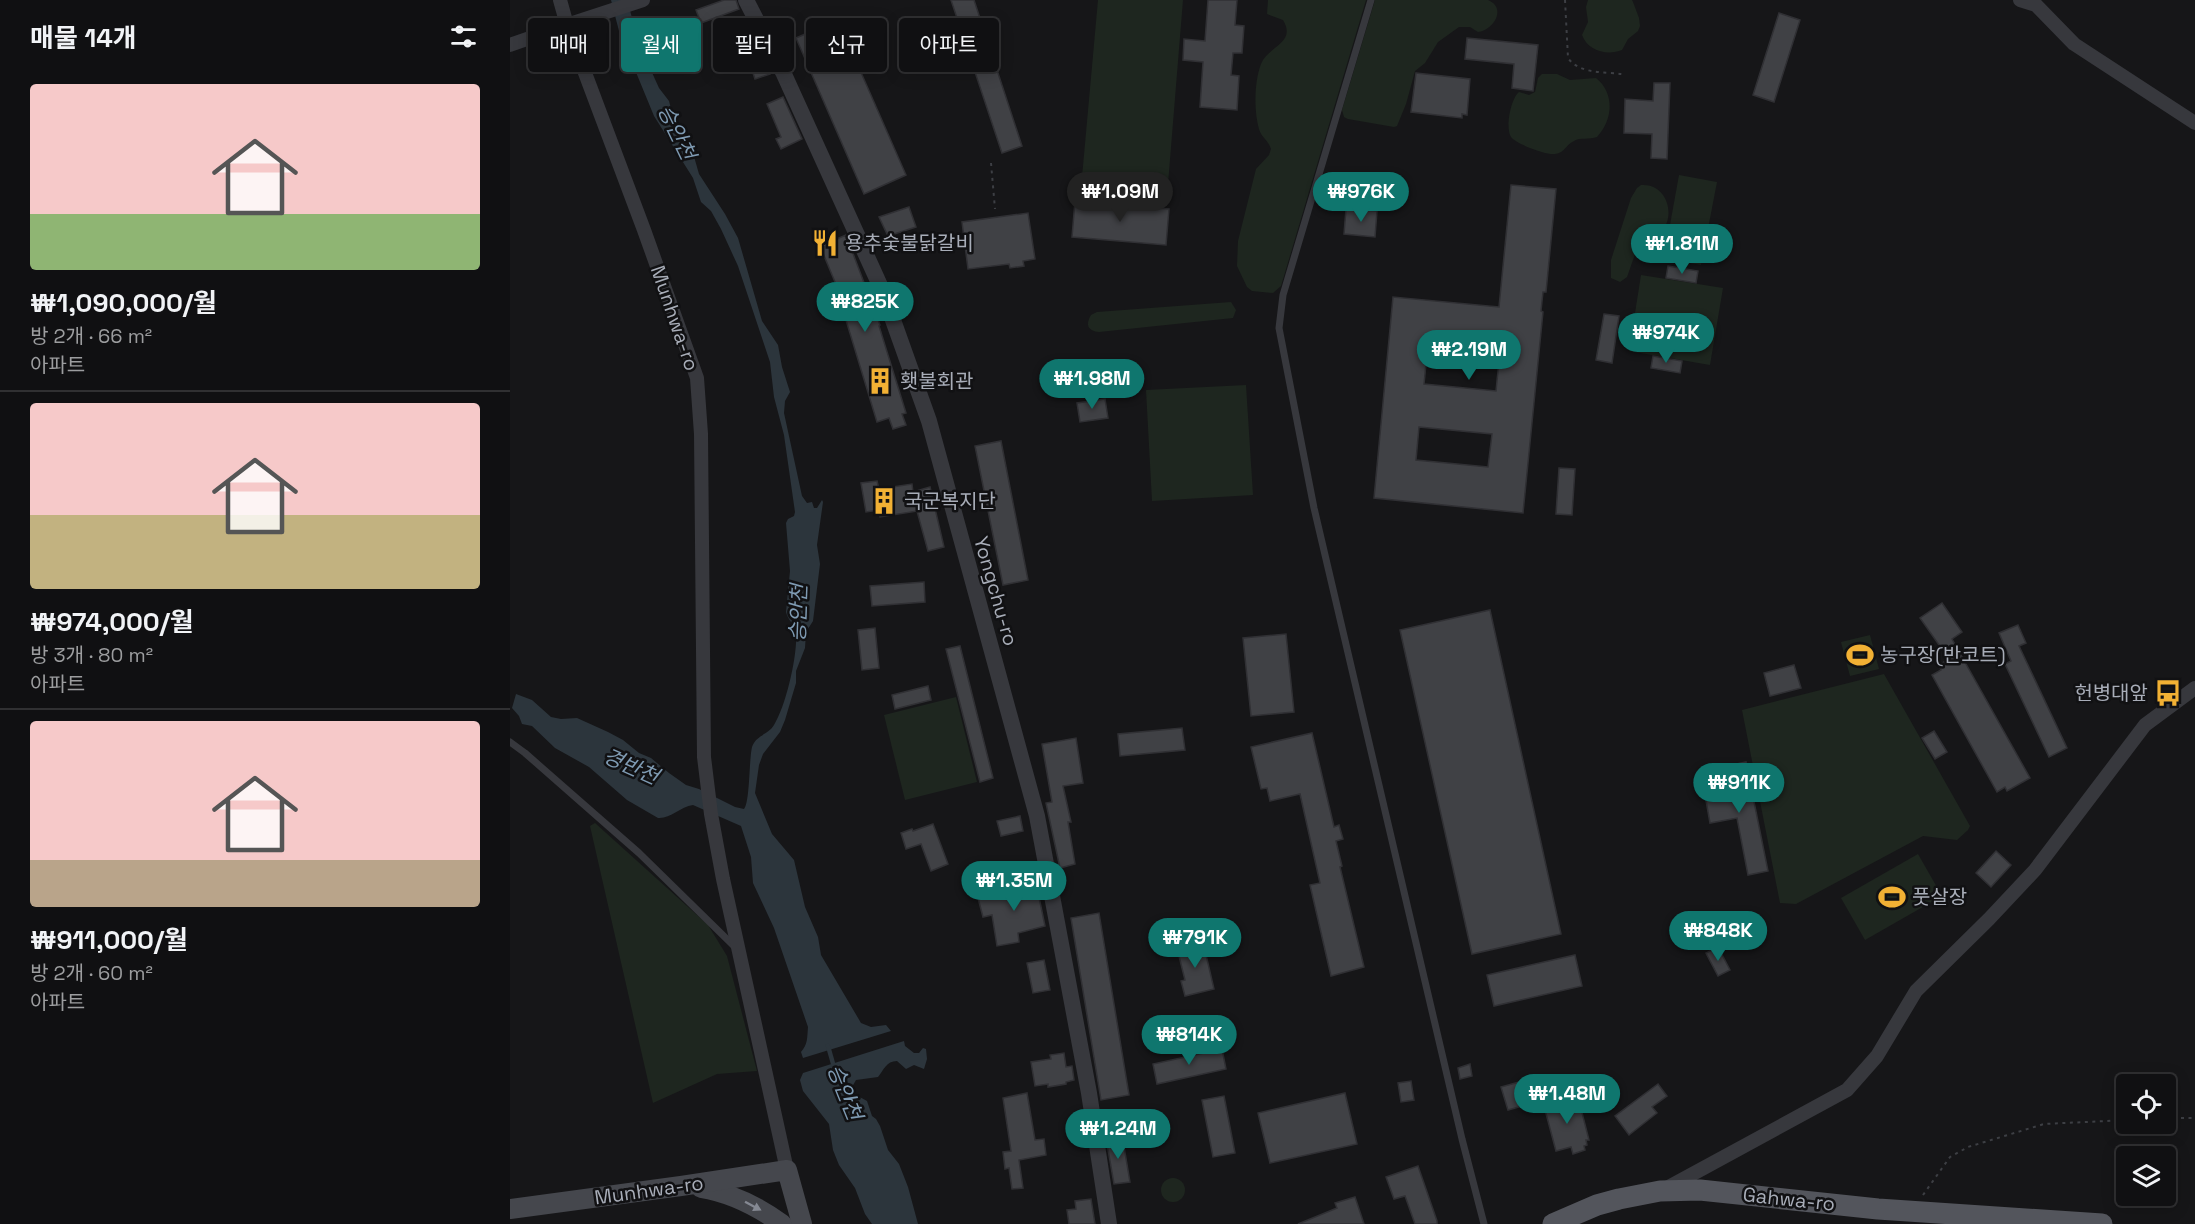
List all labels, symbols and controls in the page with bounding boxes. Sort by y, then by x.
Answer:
chip: 매매 [528,18,609,72]
chip: 월세 [621,18,701,72]
chip: 필터 [713,18,794,72]
chip: 신규 [806,18,887,72]
chip: 아파트 [899,18,999,72]
icon: filters [447,20,480,53]
text: 매물 14개 [30,21,137,55]
water label: 승안천 [652,100,703,166]
icon: home [201,123,309,231]
pin: ₩1.09M [1071,172,1169,223]
pin: ₩976K [1319,172,1403,223]
text: ₩1.09M [1081,178,1159,204]
text: ₩976K [1327,178,1395,204]
pin: ₩1.81M [1633,224,1731,275]
restaurant icon: 용추숯불닭갈비 [810,228,840,258]
place label: 용추숯불닭갈비 [845,230,974,256]
text: ₩1.81M [1645,230,1719,256]
street label: Munhwa-ro [645,262,705,374]
pin: ₩825K [823,282,907,333]
text: ₩1,090,000/월 [30,286,217,320]
text: ₩825K [831,288,899,314]
pin: ₩974K [1624,313,1708,364]
text: ₩974K [1632,319,1700,345]
text: 방 2개 · 66 m² [30,323,152,349]
pin: ₩2.19M [1420,330,1518,381]
text: ₩2.19M [1431,336,1507,362]
text: 아파트 [30,352,85,378]
pin: ₩1.98M [1043,359,1141,410]
text: ₩1.98M [1053,365,1131,391]
building icon: 횃불회관 [865,366,895,396]
place label: 횃불회관 [900,368,974,394]
icon: home [201,442,309,550]
building icon: 국군복지단 [869,486,899,516]
place label: 국군복지단 [904,488,996,514]
street label: Yongchu-ro [968,533,1024,649]
water label: 승안천 [783,581,813,642]
text: ₩974,000/월 [30,605,194,639]
sports icon: 농구장(반코트) [1845,640,1875,670]
text: 방 3개 · 80 m² [30,642,153,668]
place label: 농구장(반코트) [1880,642,2006,668]
text: 아파트 [30,671,85,697]
bus stop icon: 헌병대앞 [2153,678,2183,708]
place label: 헌병대앞 [2074,680,2148,706]
water label: 경반천 [599,742,665,791]
icon: home [201,760,309,868]
pin: ₩911K [1697,763,1781,814]
text: ₩911K [1707,769,1771,795]
pin: ₩1.35M [965,861,1063,912]
text: ₩1.35M [975,867,1053,893]
sports icon: 풋살장 [1877,882,1907,912]
place label: 풋살장 [1912,884,1967,910]
pin: ₩848K [1676,911,1760,962]
text: ₩848K [1683,917,1753,943]
pin: ₩791K [1153,918,1237,969]
text: ₩911,000/월 [30,923,188,957]
text: ₩791K [1162,924,1228,950]
text: 방 2개 · 60 m² [30,960,153,986]
text: 아파트 [30,989,85,1015]
pin: ₩814K [1147,1015,1231,1066]
text: ₩814K [1156,1021,1222,1047]
water label: 승안천 [822,1060,869,1126]
pin: ₩1.48M [1518,1074,1616,1125]
map controls [2116,1074,2176,1206]
button: locate [2116,1074,2176,1134]
text: ₩1.48M [1528,1080,1606,1106]
pin: ₩1.24M [1069,1109,1167,1160]
text: ₩1.24M [1079,1115,1157,1141]
button: layers [2116,1146,2176,1206]
street label: Munhwa-ro [593,1169,705,1211]
street label: Gahwa-ro [1742,1181,1836,1217]
one-way arrow [745,1201,762,1211]

